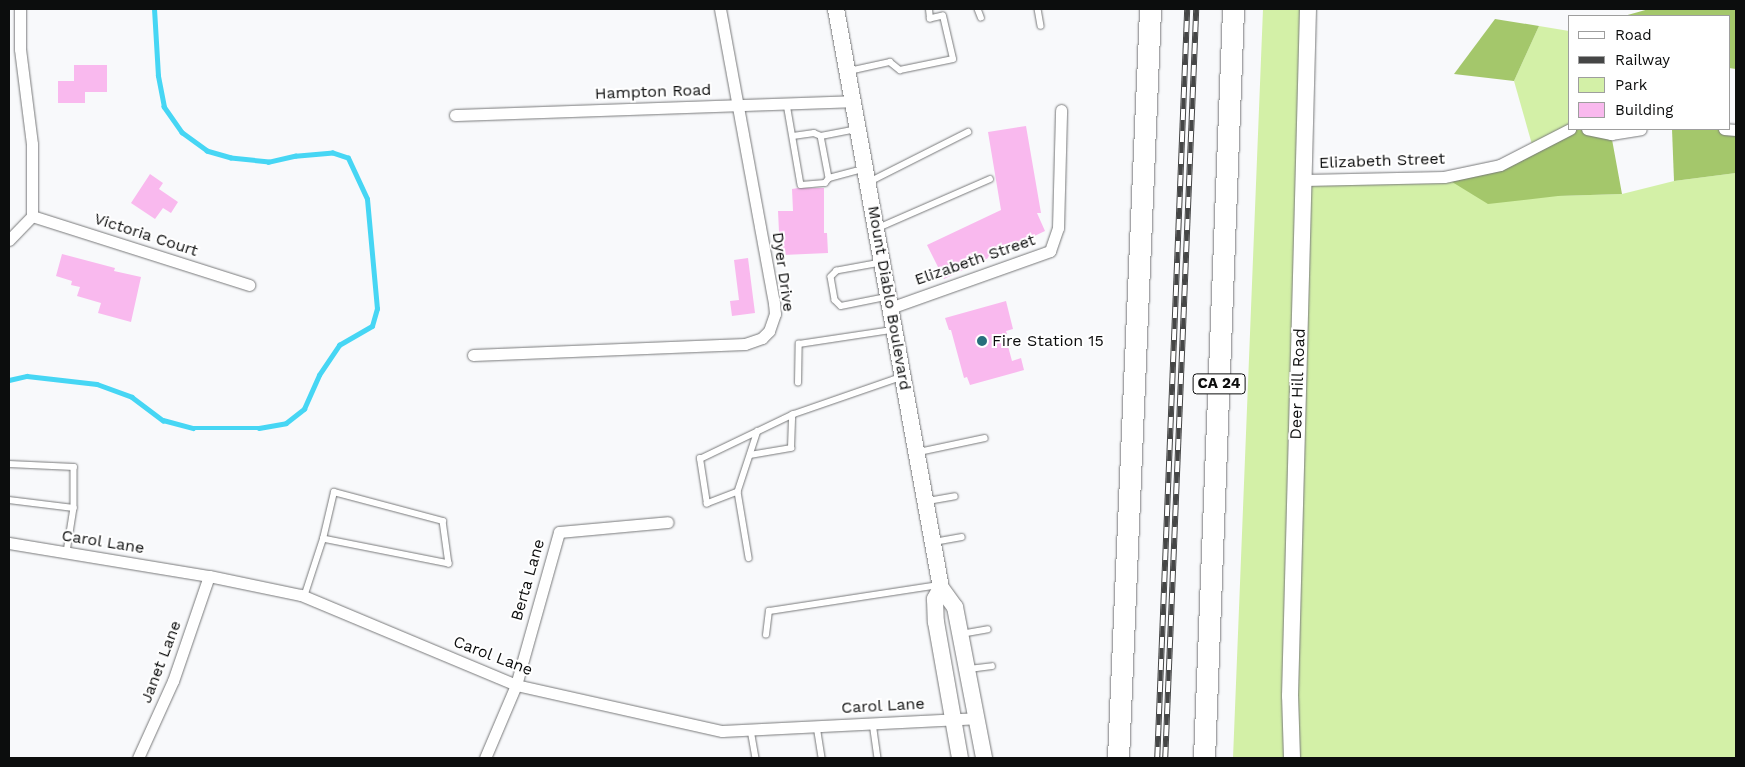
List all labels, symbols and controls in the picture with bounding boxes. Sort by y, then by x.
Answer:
legend [1568,15,1730,130]
text: Road [1615,26,1652,44]
text: Railway [1615,51,1670,69]
text: Park [1615,76,1647,94]
street label: Hampton Road [594,80,712,104]
text: Building [1615,101,1673,119]
street label: Elizabeth Street [1319,149,1445,173]
street label: Mount Diablo Boulevard [863,204,915,392]
street label: Victoria Court [91,209,201,261]
street label: Elizabeth Street [912,230,1038,290]
street label: Dyer Drive [768,231,798,313]
street label: Deer Hill Road [1286,328,1310,440]
place label: Fire Station 15 [992,331,1104,351]
marker: Fire Station 15 [976,335,988,347]
road number: CA 24 [1192,372,1246,396]
street label: Carol Lane [60,526,146,558]
street label: Berta Lane [507,537,549,623]
street label: Janet Lane [137,618,185,706]
street label: Carol Lane [450,632,536,680]
street label: Carol Lane [841,694,925,718]

